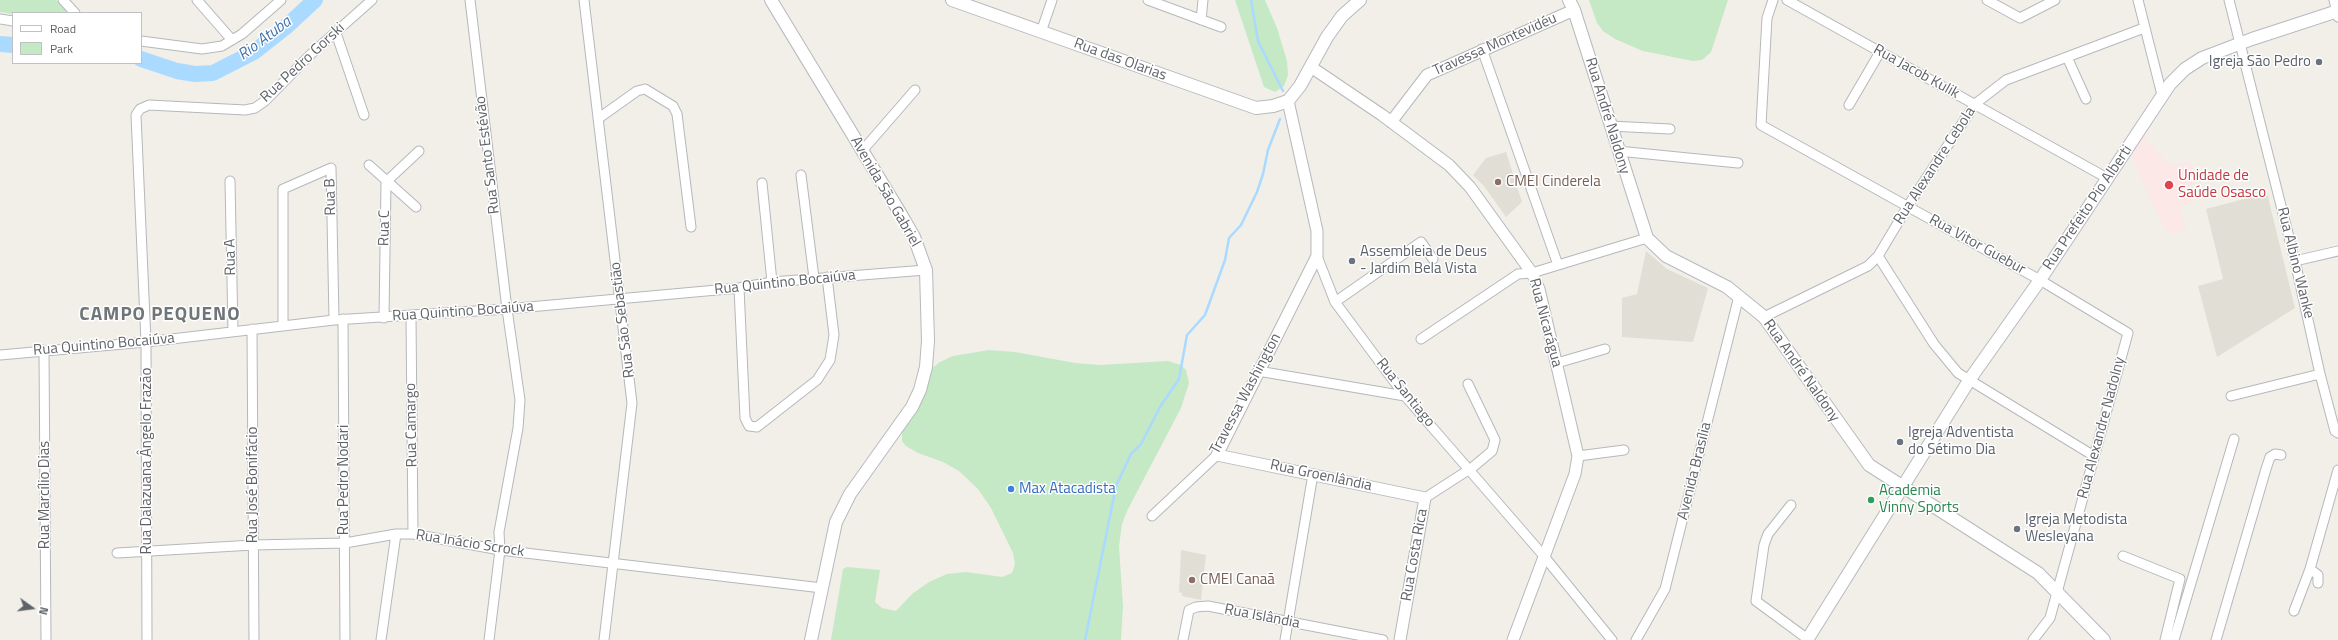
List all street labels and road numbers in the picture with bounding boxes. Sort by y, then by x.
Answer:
street label: Travessa Montevidéu [1430,10,1560,80]
street label: Rua Pedro Gorski [257,19,349,107]
street label: Rua das Olarias [1071,35,1169,85]
street label: Rua Jacob Kulik [1870,41,1962,103]
street label: Rua André Naldony [1581,56,1633,176]
street label: Rua Santo Estévão [472,95,504,215]
street label: Rua Alexandre Cebola [1890,104,1980,228]
street label: Avenida São Gabriel [846,134,924,250]
street label: Rua Prefeito Pio Alberti [2040,142,2136,274]
street label: Rua B [322,178,340,216]
street label: Rua Albino Wanke [2272,206,2318,320]
street label: Rua C [376,210,394,246]
street label: Rua Vitor Guebur [1926,211,2028,279]
street label: Rua A [222,238,240,276]
street label: Rua São Sebastião [607,261,639,379]
street label: Rua Quintino Bocaiúva [713,267,857,299]
street label: Rua Nicarágua [1524,277,1566,369]
street label: Rua Quintino Bocaiúva [392,298,534,326]
street label: Rua André Naldony [1759,316,1843,426]
street label: Rua Quintino Bocaiúva [32,330,176,360]
street label: Travessa Washington [1206,330,1286,458]
street label: Rua Santiago [1372,355,1438,431]
street label: Rua Alexandre Nadolny [2074,355,2130,501]
street label: Rua Dalazuana Ângelo Frazão [138,368,156,554]
street label: Rua Camargo [402,383,422,467]
street label: Avenida Brasília [1674,420,1716,522]
street label: Rua Pedro Nodari [335,425,353,535]
street label: Rua José Bonifácio [244,427,262,543]
street label: Rua Marcílio Dias [36,441,54,549]
street label: Rua Groenlândia [1268,456,1374,496]
street label: Rua Costa Rica [1398,507,1432,603]
street label: Rua Inácio Scrock [414,527,526,561]
street label: Rua Islândia [1223,601,1301,633]

